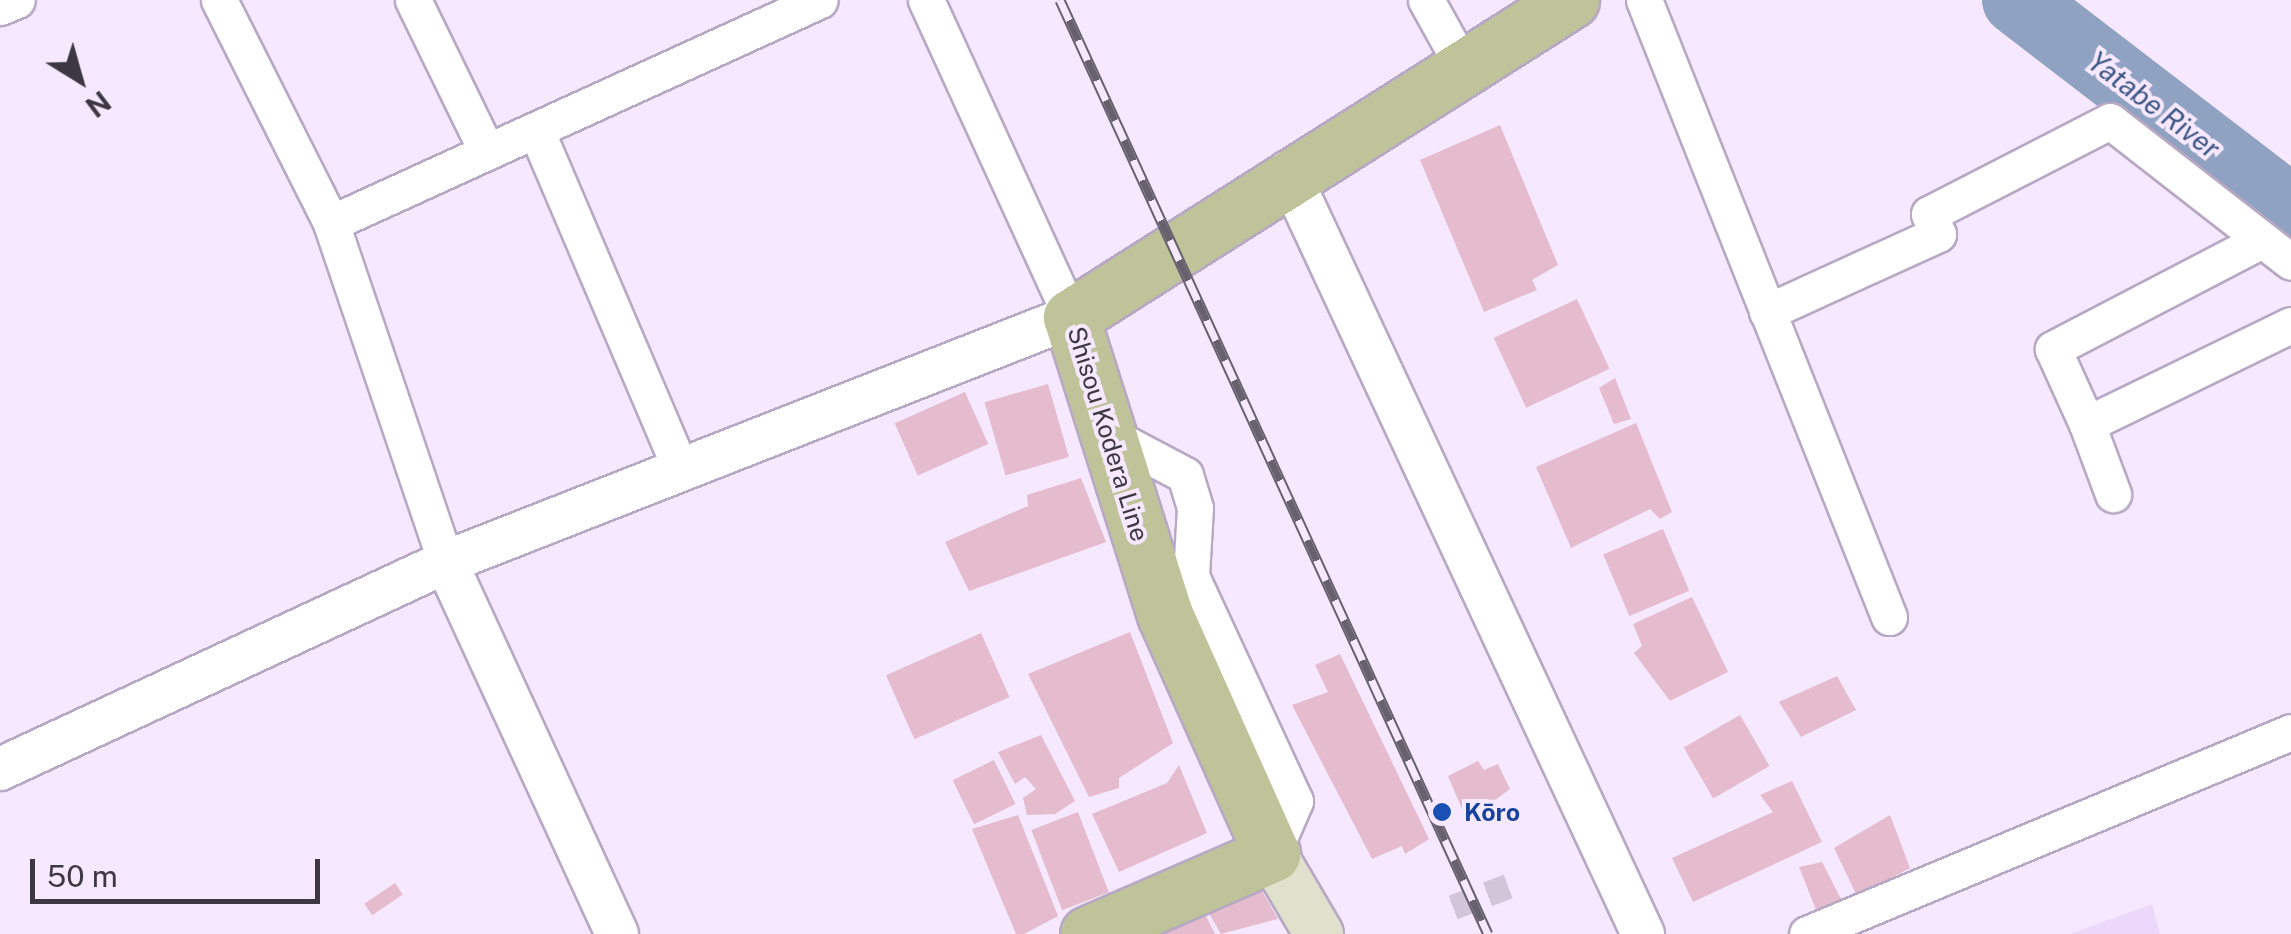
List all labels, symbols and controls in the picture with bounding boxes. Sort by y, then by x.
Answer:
north arrow [30,30,130,130]
water label: Yatabe River [2081,45,2227,165]
text: N [80,85,117,124]
street label: Shisou Kodera Line [1061,323,1155,545]
place label: Kōro [1464,797,1520,827]
marker: Kōro [1429,799,1455,825]
scale bar [35,839,325,901]
text: 50 m [47,858,118,894]

